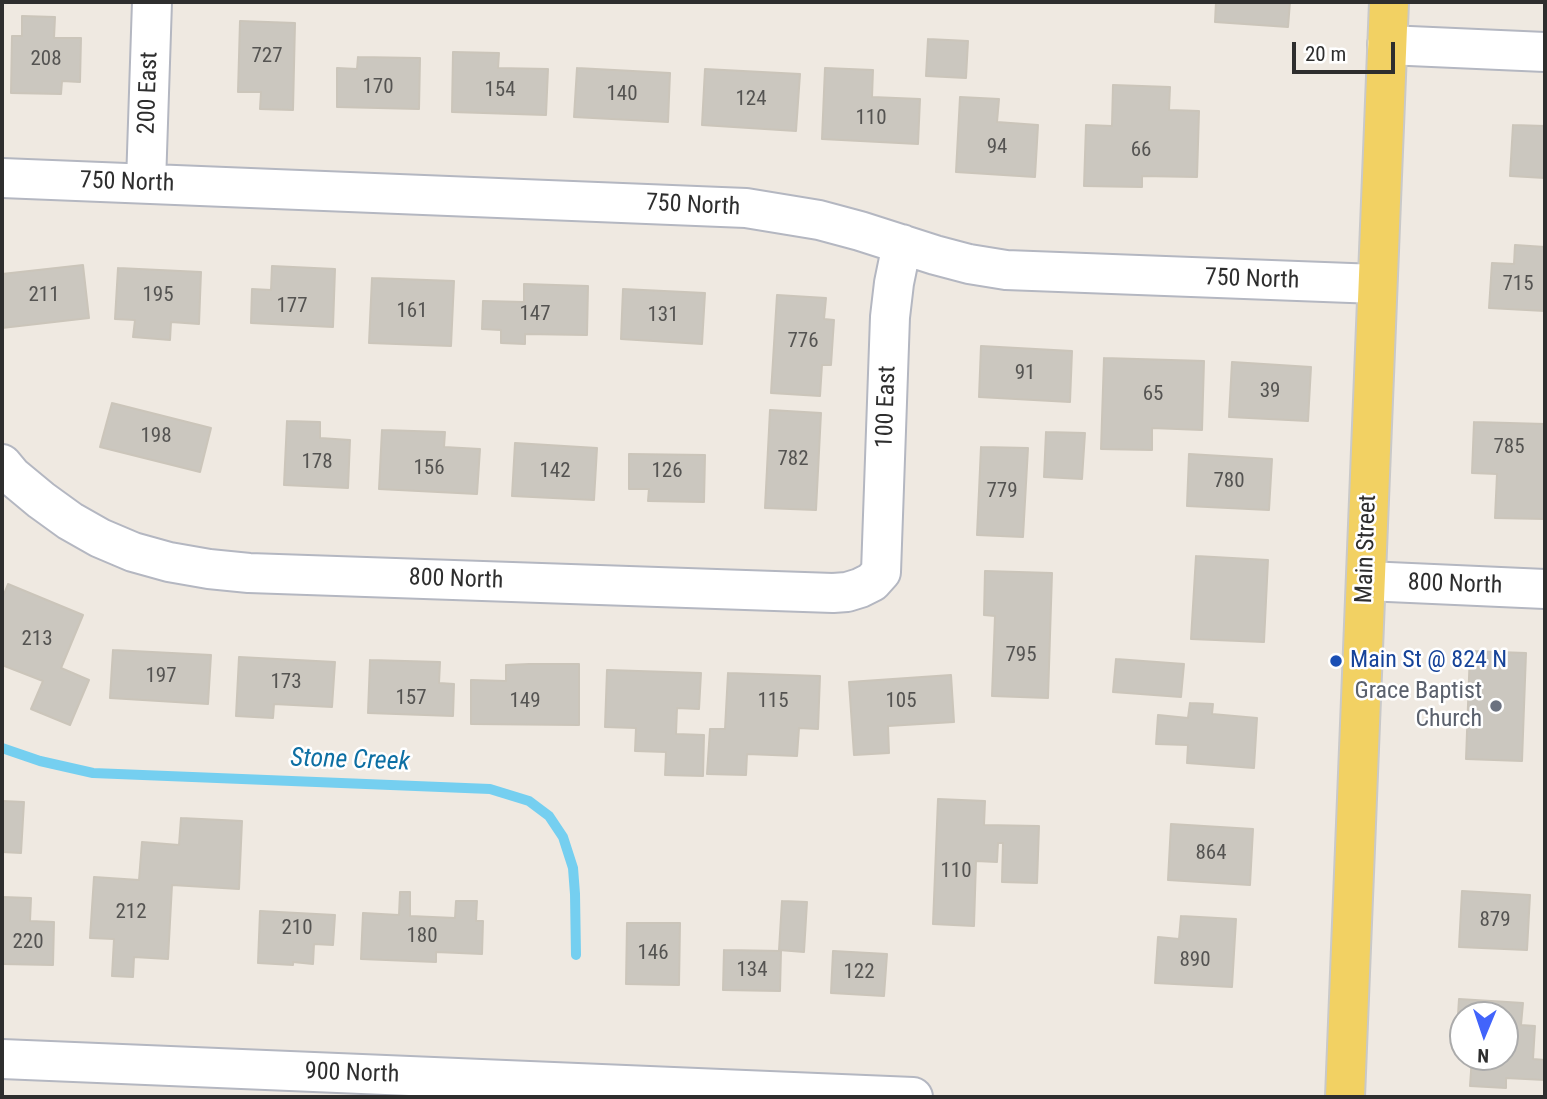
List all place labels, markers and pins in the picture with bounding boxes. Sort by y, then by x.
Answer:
place label: Main St @ 824 N [1350,647,1507,675]
marker: Main St @ 824 N [1328,653,1344,669]
place label: Grace Baptist Church [1355,678,1482,734]
marker: Grace Baptist Church [1488,698,1504,714]

